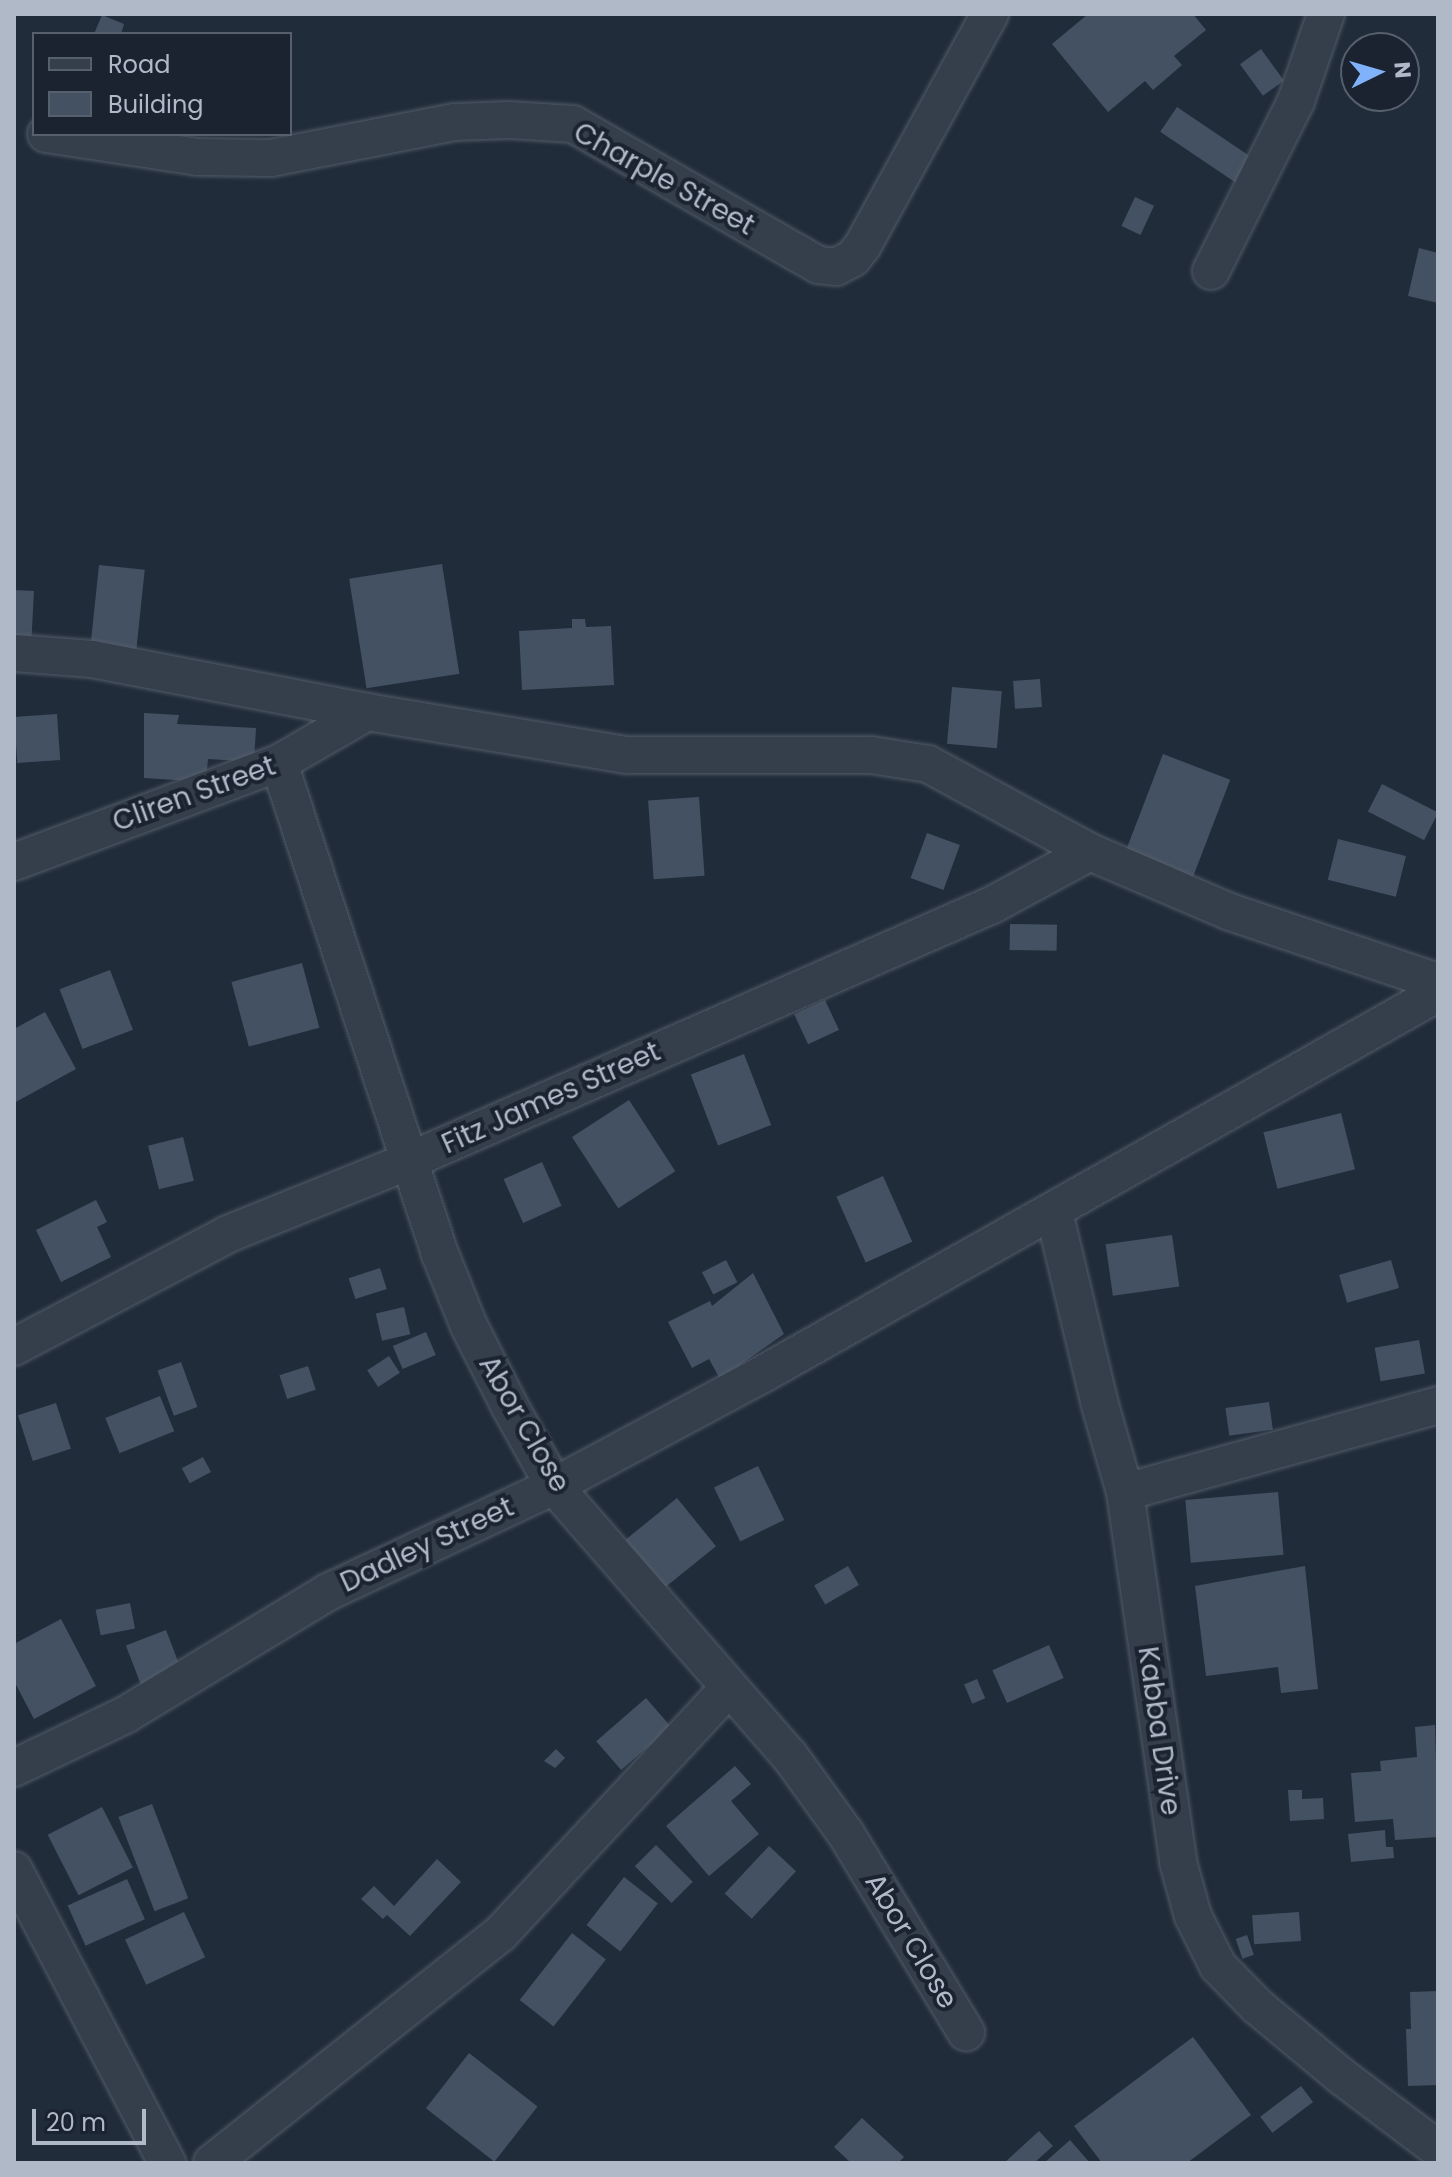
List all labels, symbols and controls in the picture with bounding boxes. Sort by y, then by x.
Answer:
legend [32,32,292,136]
north arrow [1340,32,1420,112]
text: Road [108,48,170,81]
text: N [1386,60,1419,80]
text: Building [108,88,204,121]
street label: Charple Street [568,115,760,243]
street label: Cliren Street [108,749,280,839]
street label: Fitz James Street [437,1035,665,1161]
street label: Abor Close [471,1350,577,1498]
street label: Dadley Street [335,1490,519,1600]
street label: Kabba Drive [1131,1644,1187,1818]
street label: Abor Close [857,1867,965,2015]
scale bar [36,2093,150,2143]
text: 20 m [46,2106,106,2139]

